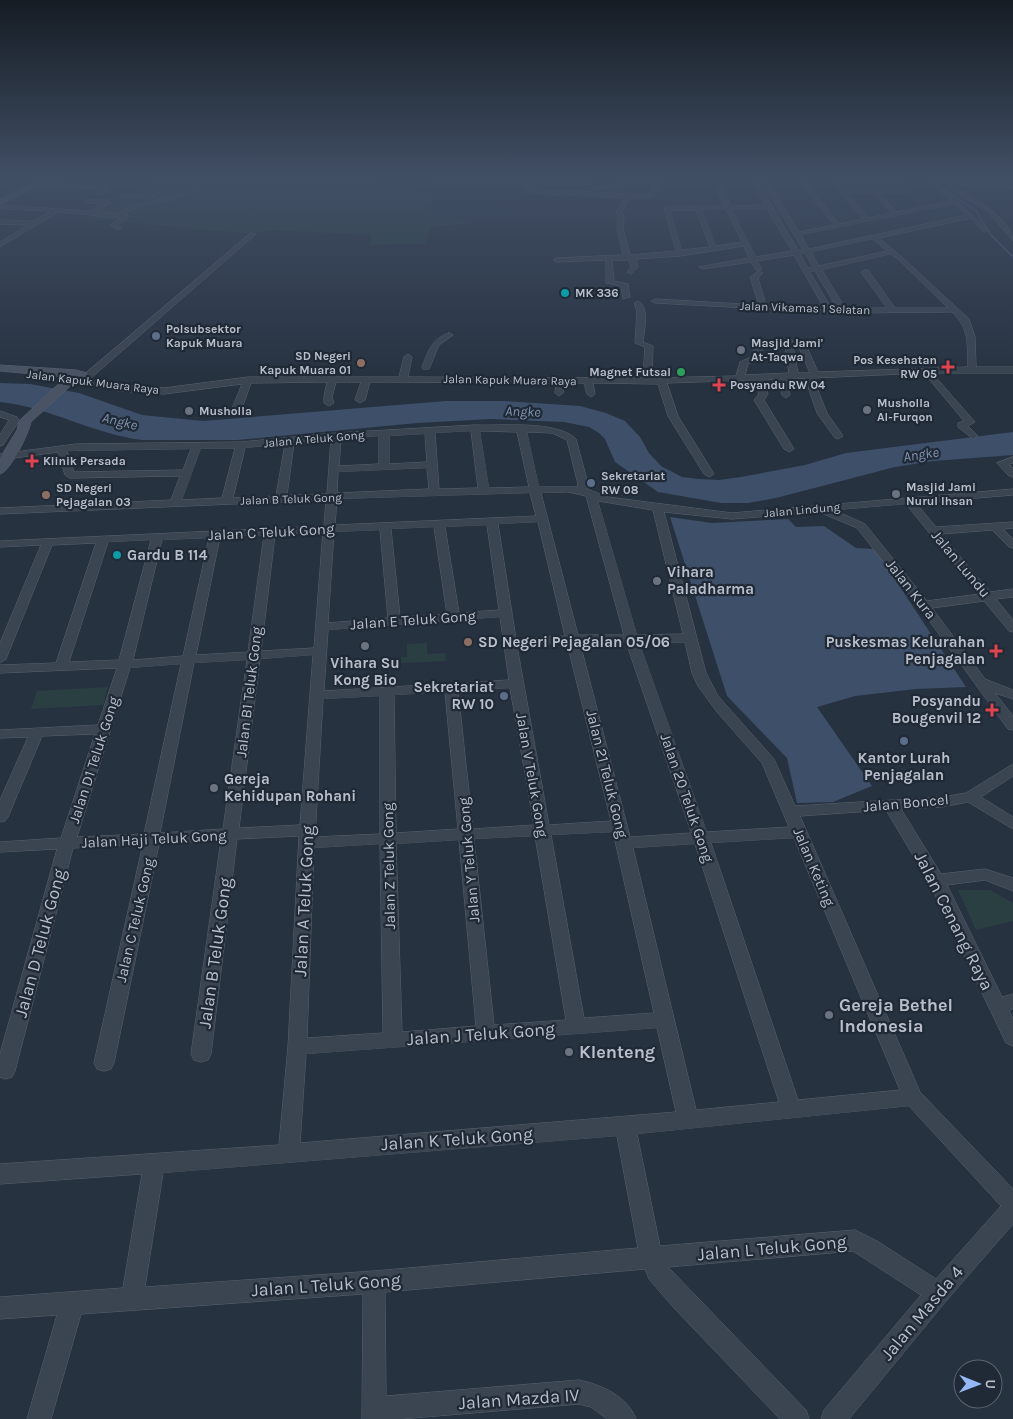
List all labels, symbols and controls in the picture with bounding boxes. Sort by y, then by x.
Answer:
place label: MK 336 [575,286,619,300]
marker: MK 336 [559,287,571,299]
street label: Jalan Vikamas 1 Selatan [739,299,871,317]
place label: Polsubsektor Kapuk Muara [166,322,243,350]
marker: Polsubsektor Kapuk Muara [150,330,162,342]
place label: Masjid Jami' At-Taqwa [751,336,823,364]
marker: Masjid Jami' At-Taqwa [735,344,747,356]
place label: SD Negeri Kapuk Muara 01 [259,349,351,377]
place label: Pos Kesehatan RW 05 [853,353,937,381]
marker: SD Negeri Kapuk Muara 01 [355,357,367,369]
marker: Pos Kesehatan RW 05 [941,360,955,374]
place label: Magnet Futsal [589,365,671,379]
marker: Magnet Futsal [675,366,687,378]
street label: Jalan Kapuk Muara Raya [26,367,160,397]
street label: Jalan Kapuk Muara Raya [443,372,577,388]
marker: Posyandu RW 04 [712,378,726,392]
place label: Posyandu RW 04 [730,378,825,392]
place label: Musholla Al-Furqon [877,396,933,424]
water label: Angke [505,402,542,421]
place label: Musholla [199,404,252,418]
marker: Musholla Al-Furqon [861,404,873,416]
marker: Musholla [183,405,195,417]
water label: Angke [101,409,140,434]
street label: Jalan A Teluk Gong [263,428,365,450]
water label: Angke [902,444,940,465]
marker: Klinik Persada [25,454,39,468]
place label: Klinik Persada [43,454,126,468]
place label: Sekretariat RW 08 [601,469,666,497]
marker: Sekretariat RW 08 [585,477,597,489]
place label: Masjid Jami Nurul Ihsan [906,480,976,508]
place label: SD Negeri Pejagalan 03 [56,481,131,509]
marker: Masjid Jami Nurul Ihsan [890,488,902,500]
marker: SD Negeri Pejagalan 03 [40,489,52,501]
street label: Jalan B Teluk Gong [240,490,342,508]
street label: Jalan Lindung [763,500,841,520]
street label: Jalan C Teluk Gong [207,520,335,544]
street label: Jalan Lundu [928,527,994,601]
place label: Gardu B 114 [127,546,207,564]
marker: Gardu B 114 [111,549,123,561]
street label: Jalan Kura [882,555,940,623]
place label: Vihara Paladharma [667,563,754,598]
marker: Vihara Paladharma [651,575,663,587]
street label: Jalan E Teluk Gong [349,607,477,633]
street label: Jalan B1 Teluk Gong [232,625,266,759]
place label: SD Negeri Pejagalan 05/06 [478,633,670,651]
place label: Puskesmas Kelurahan Penjagalan [826,633,985,668]
marker: SD Negeri Pejagalan 05/06 [462,636,474,648]
marker: Vihara Su Kong Bio [359,640,371,652]
marker: Puskesmas Kelurahan Penjagalan [989,644,1003,658]
place label: Vihara Su Kong Bio [330,654,400,689]
place label: Sekretariat RW 10 [414,678,494,713]
marker: Sekretariat RW 10 [498,690,510,702]
place label: Posyandu Bougenvil 12 [892,692,981,727]
street label: Jalan D1 Teluk Gong [65,694,123,826]
marker: Posyandu Bougenvil 12 [985,703,999,717]
street label: Jalan 21 Teluk Gong [582,708,632,840]
street label: Jalan V Teluk Gong [512,711,552,839]
street label: Jalan 20 Teluk Gong [656,731,718,865]
marker: Kantor Lurah Penjagalan [898,735,910,747]
place label: Kantor Lurah Penjagalan [858,749,950,784]
place label: Gereja Kehidupan Rohani [224,770,356,805]
marker: Gereja Kehidupan Rohani [208,782,220,794]
street label: Jalan Boncel [863,790,949,816]
street label: Jalan Y Teluk Gong [455,796,483,924]
street label: Jalan Z Teluk Gong [379,802,399,929]
street label: Jalan A Teluk Gong [289,825,319,977]
street label: Jalan Keting [789,825,839,910]
street label: Jalan Haji Teluk Gong [81,826,227,852]
street label: Jalan Cenang Raya [910,848,998,994]
street label: Jalan C Teluk Gong [112,856,158,984]
street label: Jalan D Teluk Gong [10,866,70,1020]
street label: Jalan B Teluk Gong [193,876,237,1030]
place label: Gereja Bethel Indonesia [839,994,953,1037]
marker: Gereja Bethel Indonesia [823,1009,835,1021]
street label: Jalan J Teluk Gong [406,1018,556,1050]
place label: Klenteng [579,1041,656,1063]
marker: Klenteng [563,1046,575,1058]
street label: Jalan K Teluk Gong [380,1123,534,1155]
street label: Jalan L Teluk Gong [696,1231,848,1265]
street label: Jalan Masda 4 [876,1261,968,1365]
street label: Jalan L Teluk Gong [251,1269,401,1301]
north arrow [953,1359,1003,1409]
text: U [982,1379,999,1389]
street label: Jalan Mazda IV [458,1384,580,1414]

